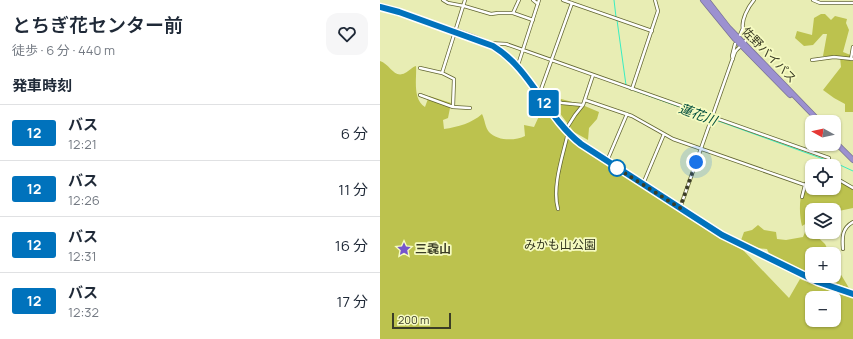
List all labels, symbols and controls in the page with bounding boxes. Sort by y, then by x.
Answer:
text: とちぎ花センター前 [12,12,183,38]
button: heart [326,13,368,55]
street label: 佐野バイパス [738,23,800,86]
text: 徒歩 · 6 分 · 440 m [12,41,115,59]
text: 発車時刻 [12,75,72,96]
line badge: 12 [526,90,562,116]
text: 12 [537,93,551,112]
water label: 蓮花川 [677,99,721,130]
text: バス [68,114,98,135]
north arrow [805,115,841,151]
map controls [805,115,841,327]
text: 12 [27,123,41,142]
text: 6 分 [341,123,368,144]
text: 12:21 [68,135,97,153]
your location [686,152,706,172]
unlabelled marker [608,159,626,177]
button: locate [805,159,841,195]
text: バス [68,170,98,191]
text: 12 [27,179,41,198]
text: 11 分 [338,179,368,200]
text: 12:26 [68,191,100,209]
button: layers [805,203,841,239]
text: バス [68,226,98,247]
text: 12 [27,235,41,254]
text: 16 分 [335,235,368,256]
park label: みかも山公園 [524,236,596,253]
place label: 三毳山 [415,240,451,257]
place icon: 三毳山 [396,241,412,257]
text: 12:31 [68,247,97,265]
button: + [805,247,841,283]
text: バス [68,282,98,303]
text: 12 [27,291,41,310]
text: 17 分 [337,291,368,312]
button: − [805,291,841,327]
text: 12:32 [68,303,99,321]
scale bar [392,311,451,330]
text: 200 m [398,312,429,327]

